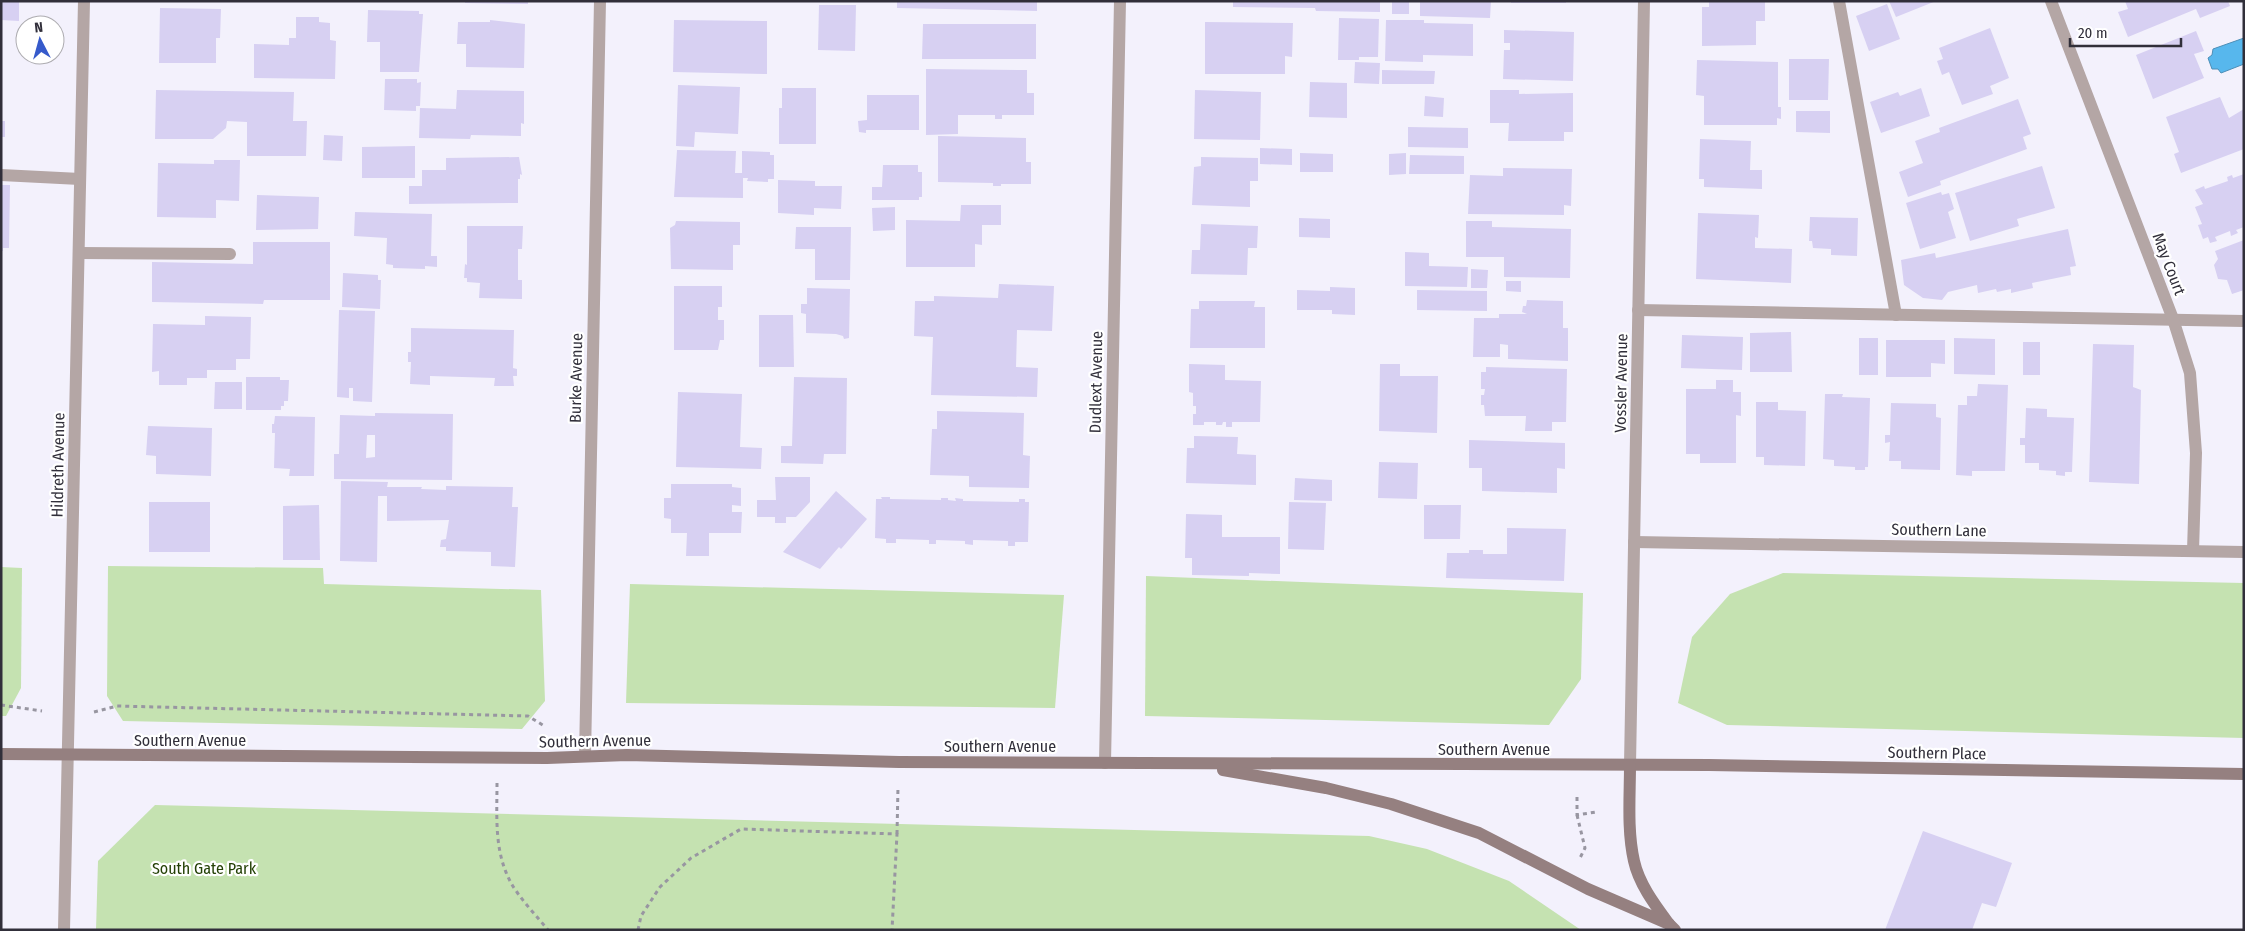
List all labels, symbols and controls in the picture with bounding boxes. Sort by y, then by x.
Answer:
north arrow [15,15,65,65]
scale bar [2070,15,2181,47]
text: N [34,19,44,36]
text: 20 m [2078,24,2108,42]
street label: May Court [2148,230,2190,299]
street label: Dudlext Avenue [1086,331,1106,433]
street label: Burke Avenue [566,333,586,423]
street label: Vossler Avenue [1611,333,1631,433]
street label: Hildreth Avenue [48,412,68,518]
street label: Southern Lane [1891,520,1987,540]
street label: Southern Avenue [134,731,246,750]
street label: Southern Avenue [539,731,651,751]
street label: Southern Avenue [944,737,1056,756]
street label: Southern Avenue [1438,740,1550,759]
street label: Southern Place [1887,743,1987,763]
park label: South Gate Park [152,859,257,878]

